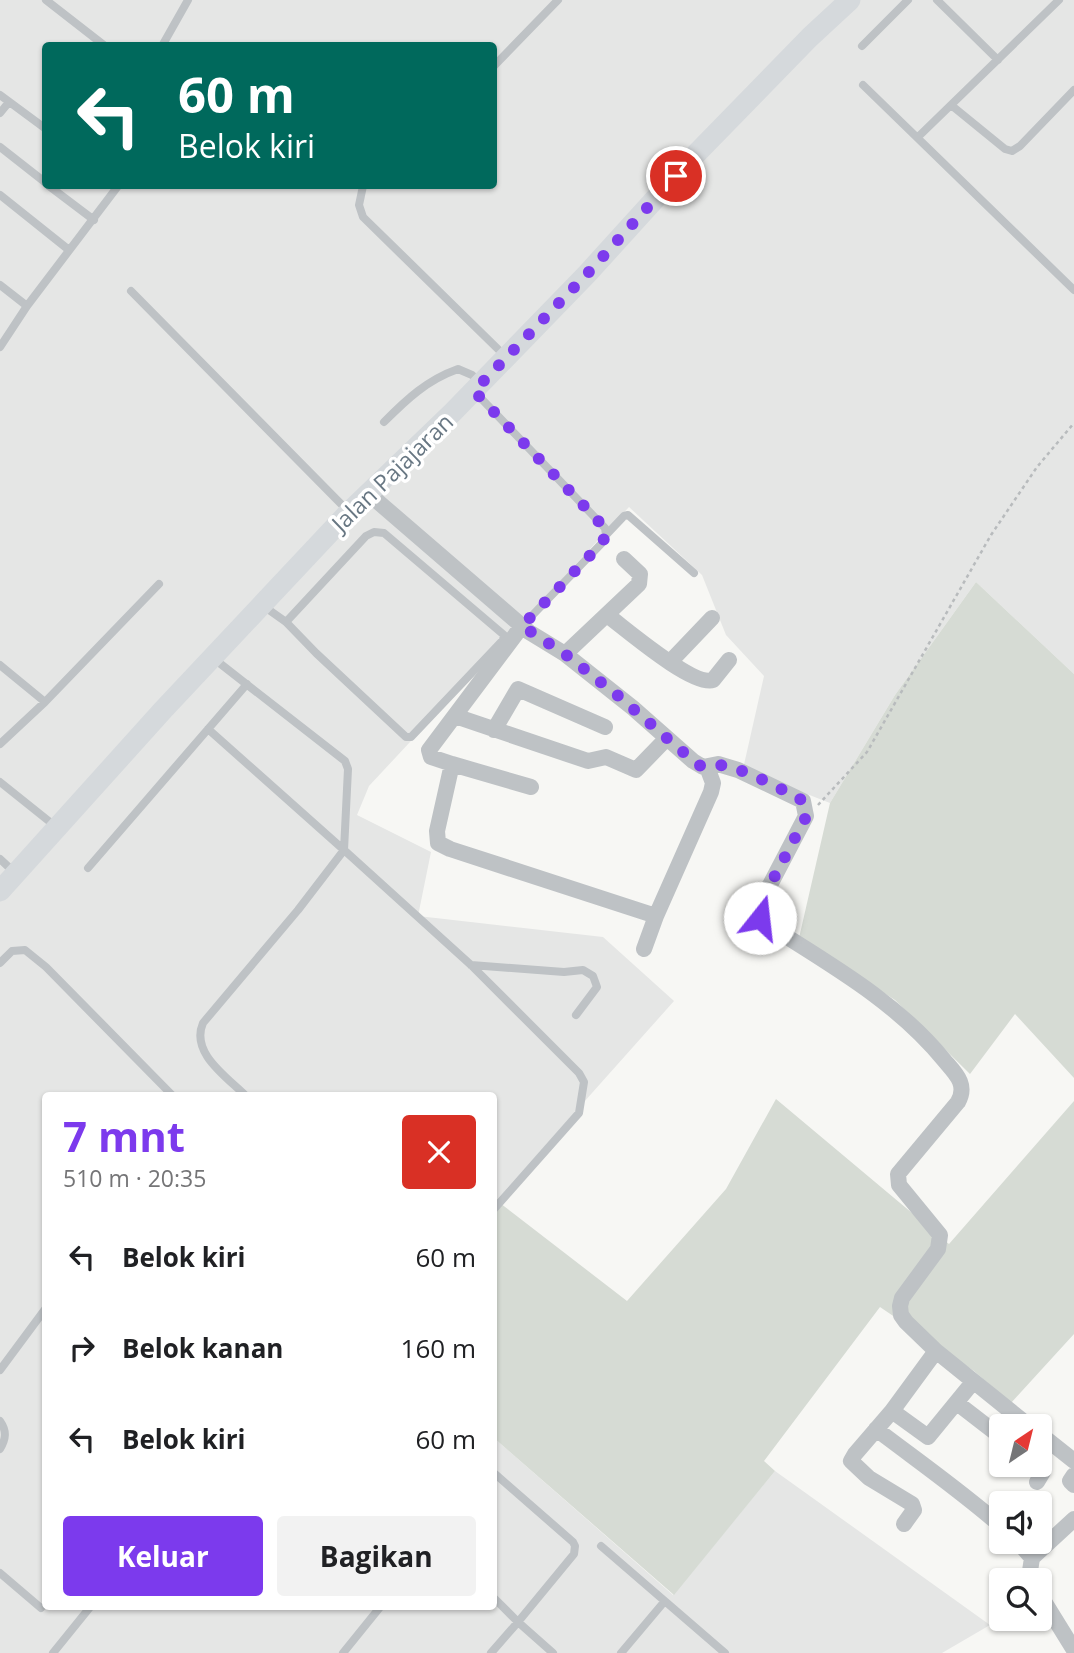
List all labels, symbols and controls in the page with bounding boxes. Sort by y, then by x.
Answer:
text: 60 m [178,61,295,127]
icon: left [63,70,154,161]
text: Belok kiri [178,124,315,167]
pin [646,146,706,206]
icon: arrive [657,157,695,195]
street label: Jalan Pajajaran [323,406,460,540]
position arrow [723,881,797,955]
text: 7 mnt [63,1107,185,1164]
button: close [402,1115,476,1189]
text: 510 m · 20:35 [63,1162,206,1194]
icon: left [63,1238,101,1276]
text: Belok kiri [122,1239,246,1275]
text: 60 m [415,1239,476,1275]
icon: right [63,1329,101,1367]
text: Belok kanan [122,1330,283,1366]
text: 160 m [401,1330,476,1366]
north arrow [989,1414,1052,1477]
map controls [989,1414,1052,1631]
icon: left [63,1420,101,1458]
text: Belok kiri [122,1421,246,1457]
text: 60 m [415,1421,476,1457]
button: sound [989,1491,1052,1554]
button: Keluar [63,1516,263,1596]
button: Bagikan [277,1516,476,1596]
button: search [989,1568,1052,1631]

